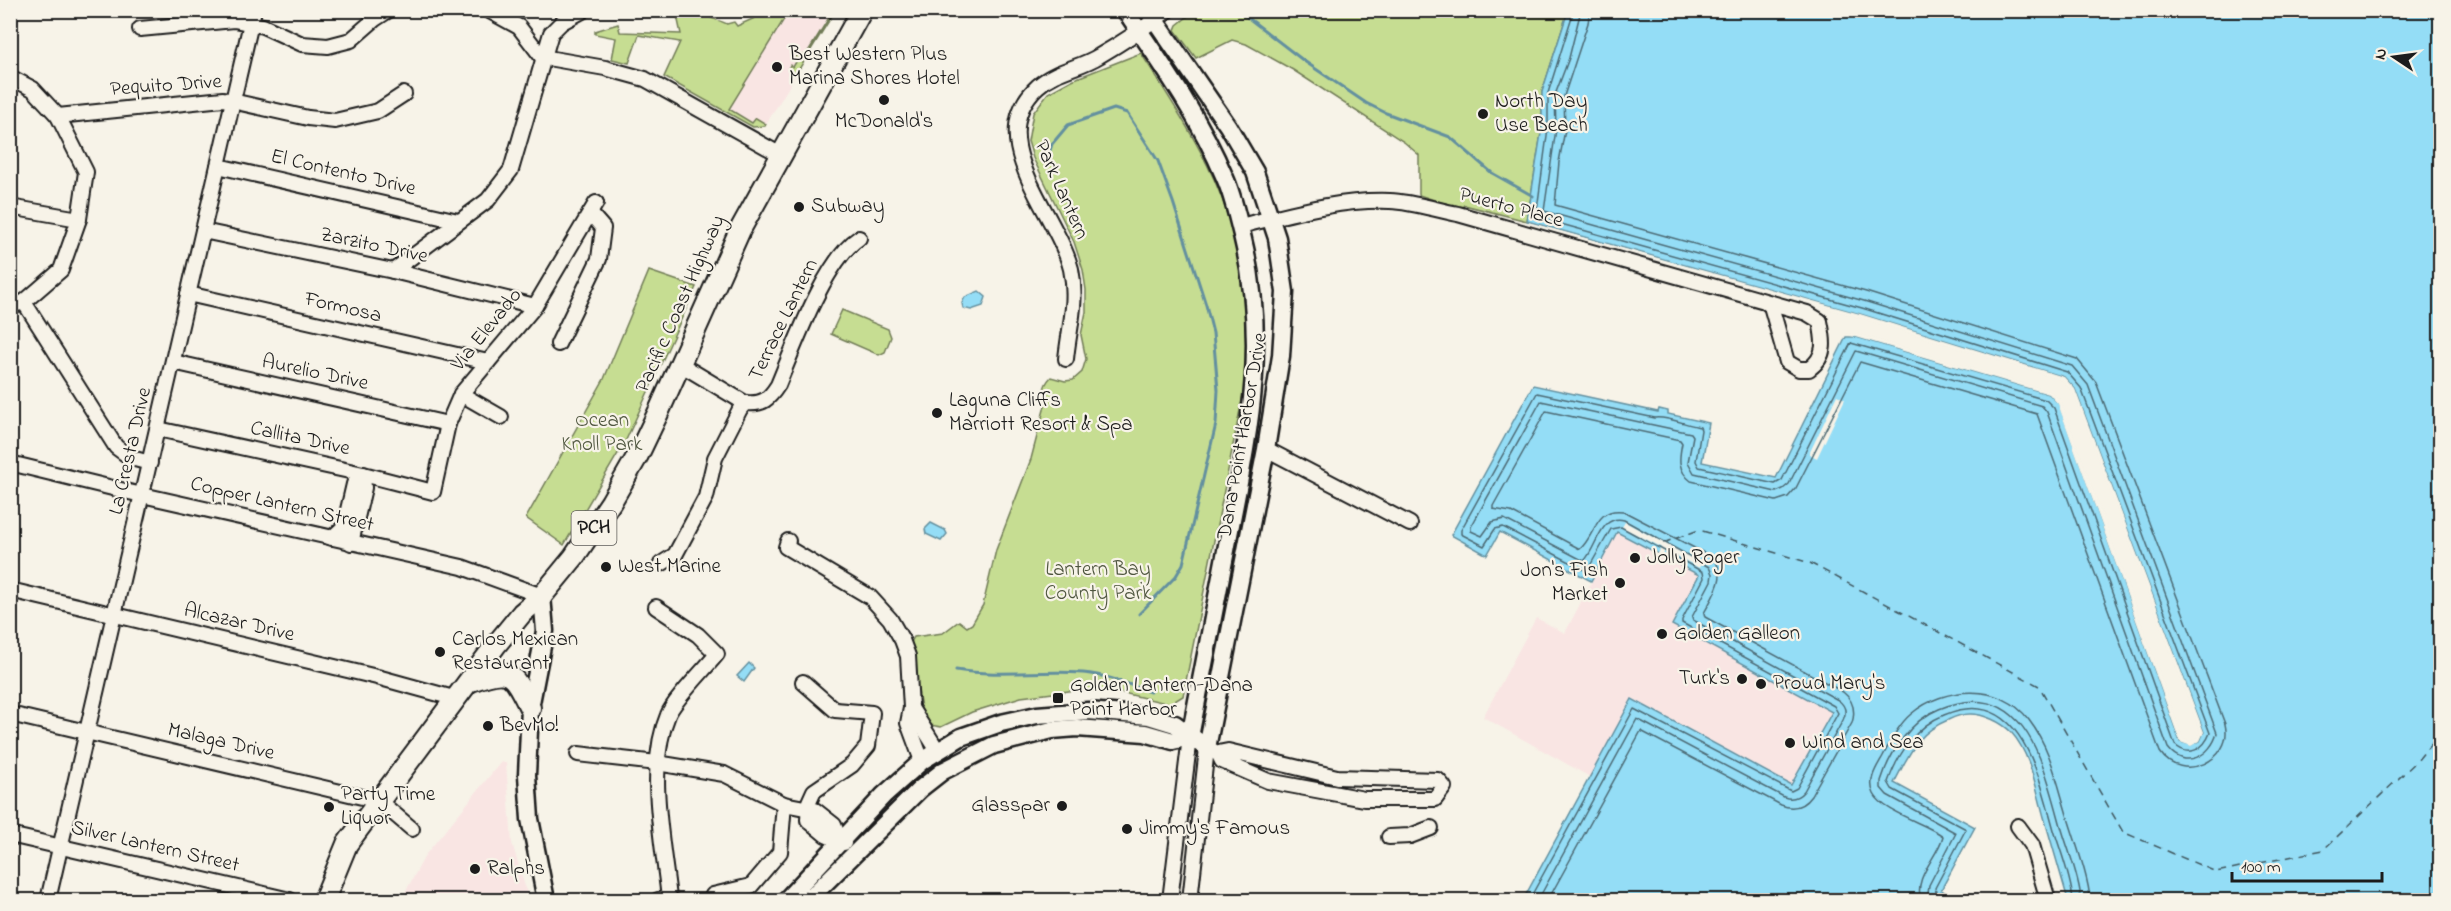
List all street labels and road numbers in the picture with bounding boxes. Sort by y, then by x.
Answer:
street label: Pequito Drive [109,67,223,105]
street label: Park Lantern [1026,135,1096,245]
street label: El Contento Drive [267,142,419,204]
street label: Puerto Place [1456,180,1567,236]
street label: Pacific Coast Highway [628,210,735,398]
street label: Zarzito Drive [317,220,431,272]
street label: Terrace Lantern [741,254,827,386]
street label: Via Elevado [444,282,530,379]
street label: Formosa [300,284,385,331]
street label: Dana Point Harbor Drive [1210,330,1276,543]
street label: Aurelio Drive [259,347,372,399]
street label: La Cresta Drive [102,384,160,518]
street label: Callita Drive [247,414,353,464]
street label: Copper Lantern Street [187,469,377,541]
road number: PCH [572,511,616,545]
street label: Alcazar Drive [181,596,298,650]
street label: Malaga Drive [164,715,278,771]
street label: Silver Lantern Street [68,813,242,881]

